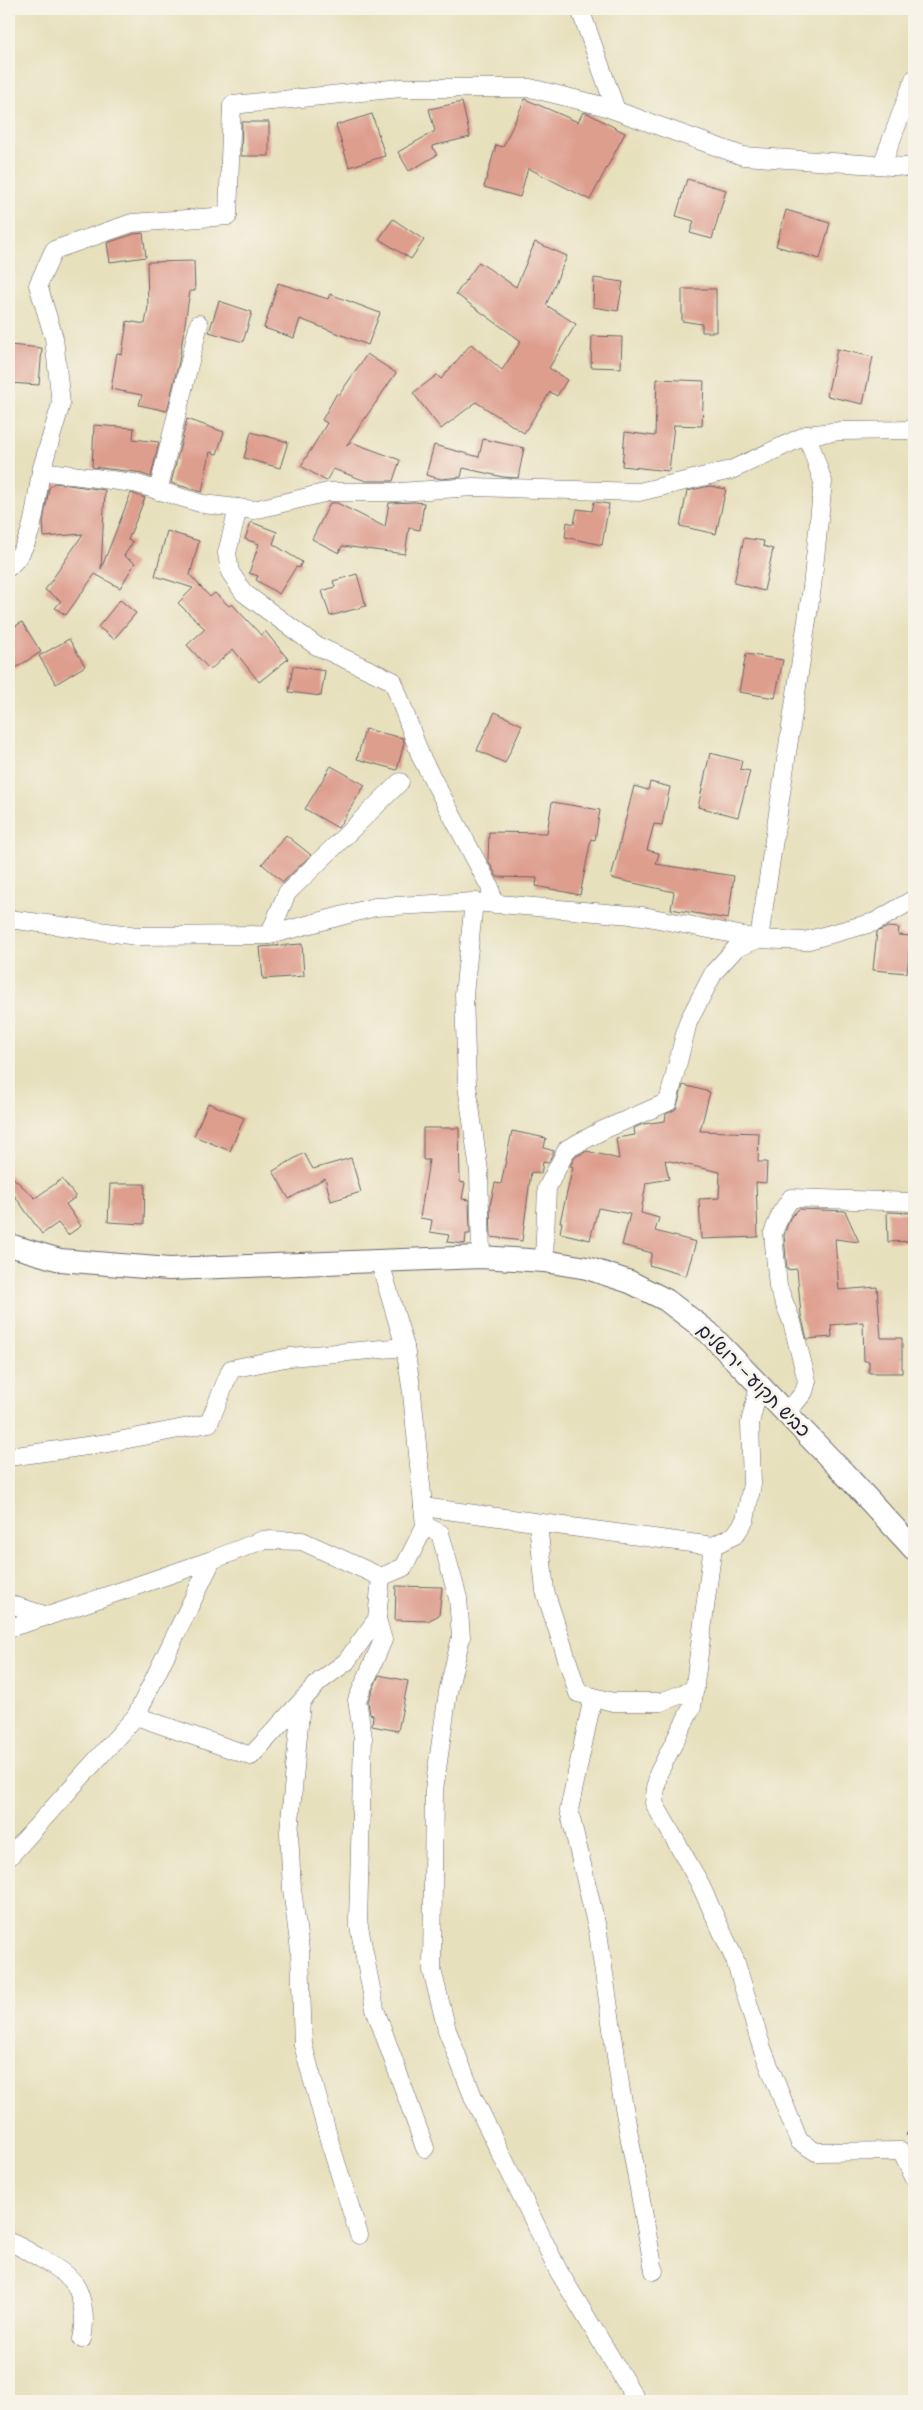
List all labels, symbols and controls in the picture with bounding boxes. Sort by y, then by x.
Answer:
street label: כביש תקוע–ירושלים [691,1319,815,1443]

